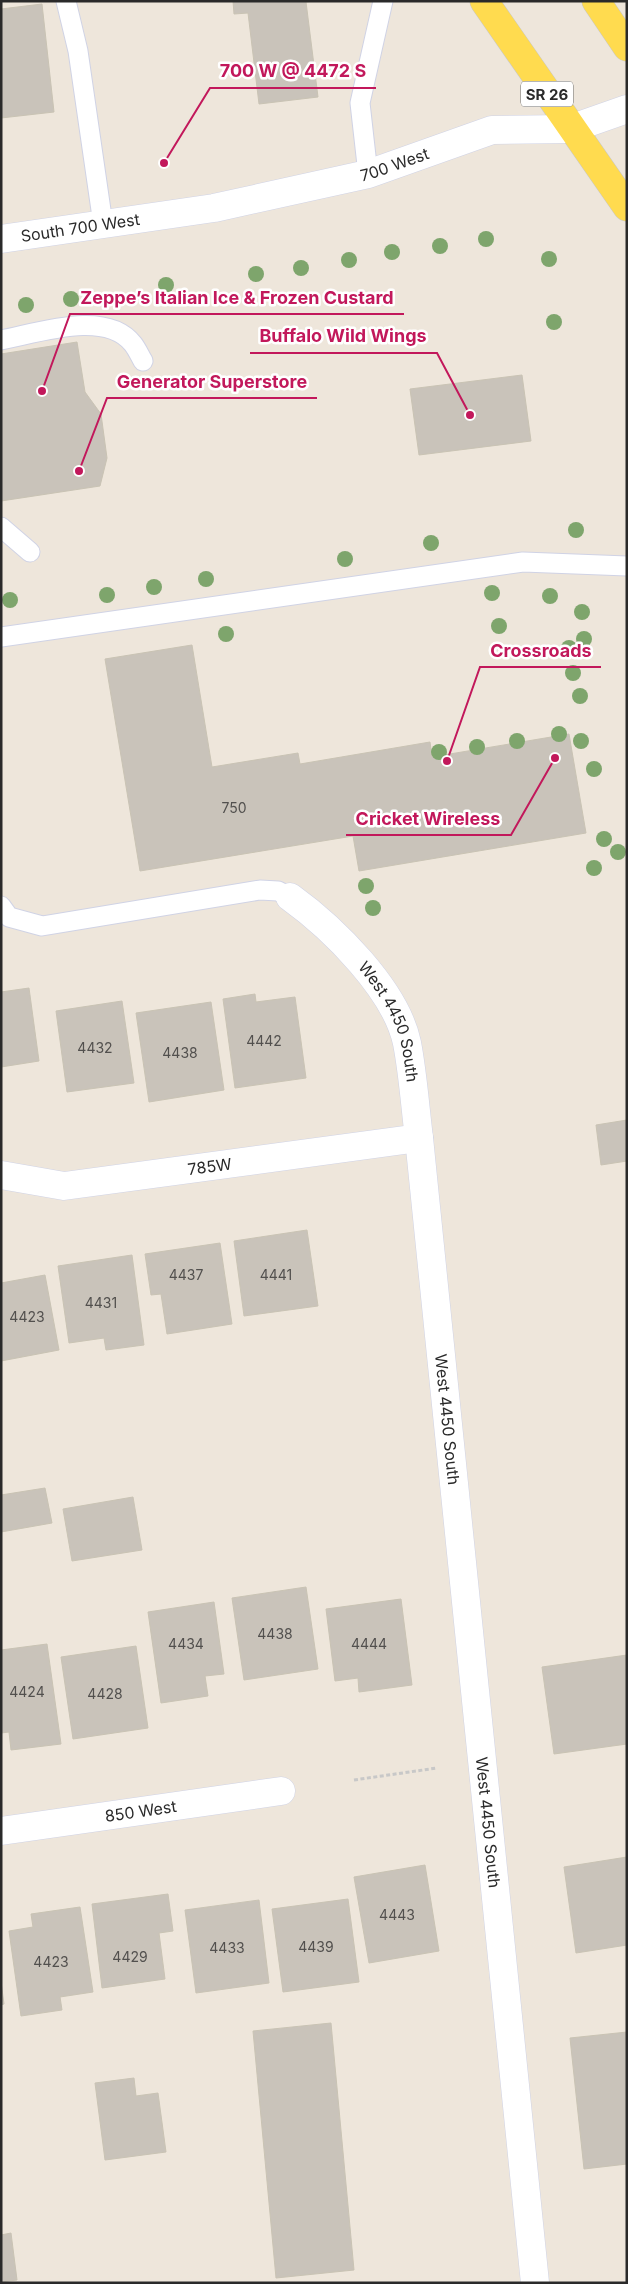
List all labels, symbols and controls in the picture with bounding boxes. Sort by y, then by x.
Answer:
callout: 700 W @ 4472 S [210,55,376,88]
text: 700 W @ 4472 S [220,60,366,81]
road number: SR 26 [521,82,573,106]
street label: 700 West [358,143,431,185]
street label: South 700 West [19,209,141,246]
callout: Zeppe’s Italian Ice & Frozen Custard [70,281,404,314]
text: Zeppe’s Italian Ice & Frozen Custard [80,287,394,308]
callout: Buffalo Wild Wings [250,320,437,353]
text: Buffalo Wild Wings [259,325,427,346]
callout: Generator Superstore [107,365,317,398]
text: Generator Superstore [117,371,307,392]
callout: Crossroads [480,634,601,667]
text: Crossroads [490,640,592,661]
house number: 750 [221,799,247,816]
callout: Cricket Wireless [346,802,511,835]
text: Cricket Wireless [356,808,500,829]
street label: West 4450 South [354,957,423,1083]
house number: 4442 [246,1032,282,1049]
house number: 4432 [77,1039,113,1056]
house number: 4438 [162,1044,198,1061]
street label: 785W [186,1153,233,1179]
house number: 4437 [169,1266,203,1283]
house number: 4441 [260,1266,292,1283]
house number: 4431 [85,1294,117,1311]
house number: 4423 [9,1308,45,1325]
street label: West 4450 South [431,1353,464,1486]
house number: 4438 [257,1625,293,1642]
house number: 4434 [168,1635,204,1652]
house number: 4444 [351,1635,387,1652]
house number: 4424 [9,1683,45,1700]
house number: 4428 [87,1685,123,1702]
street label: West 4450 South [472,1756,505,1889]
street label: 850 West [103,1796,178,1826]
house number: 4443 [379,1906,415,1923]
house number: 4439 [298,1938,334,1955]
house number: 4433 [209,1939,245,1956]
house number: 4429 [112,1948,148,1965]
house number: 4423 [33,1953,69,1970]

